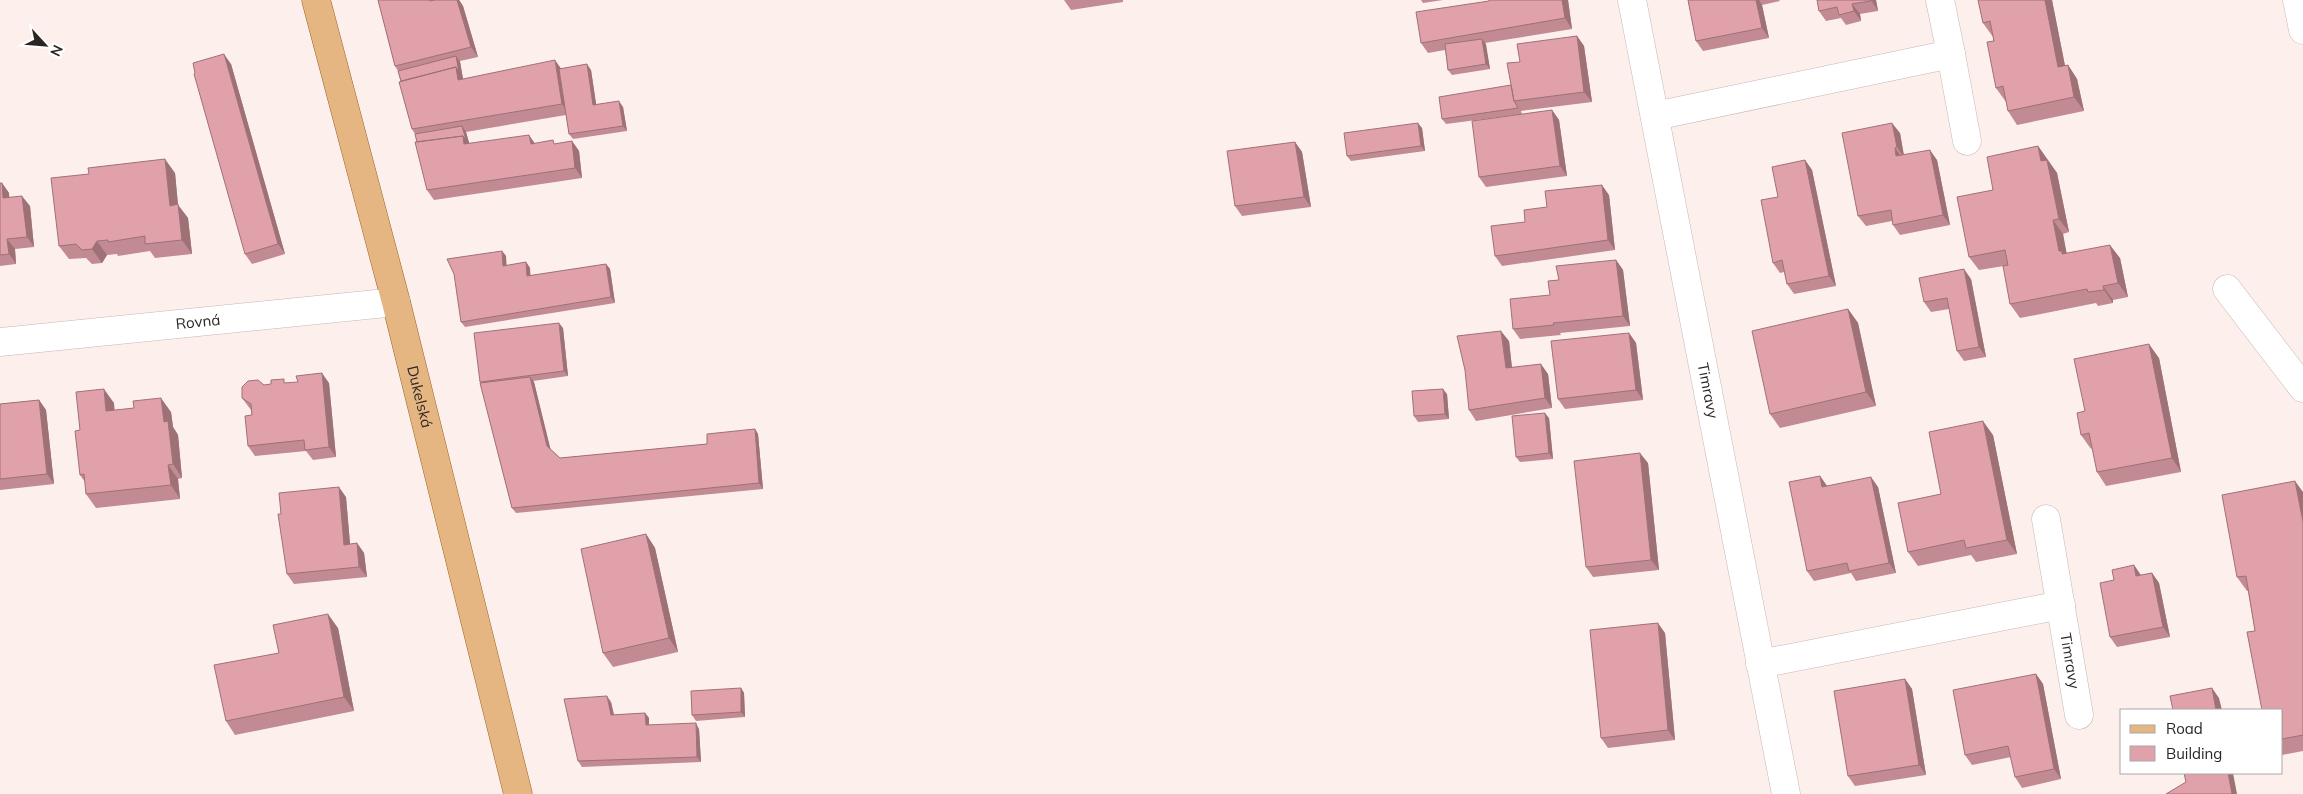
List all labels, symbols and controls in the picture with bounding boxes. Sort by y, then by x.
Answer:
north arrow [20,20,70,70]
text: N [46,42,67,59]
street label: Rovná [175,310,221,333]
street label: Timravy [1694,361,1723,420]
street label: Dukelská [403,364,437,430]
street label: Timravy [2056,632,2084,690]
legend [2120,709,2283,774]
text: Road [2166,719,2203,738]
text: Building [2166,744,2222,763]

